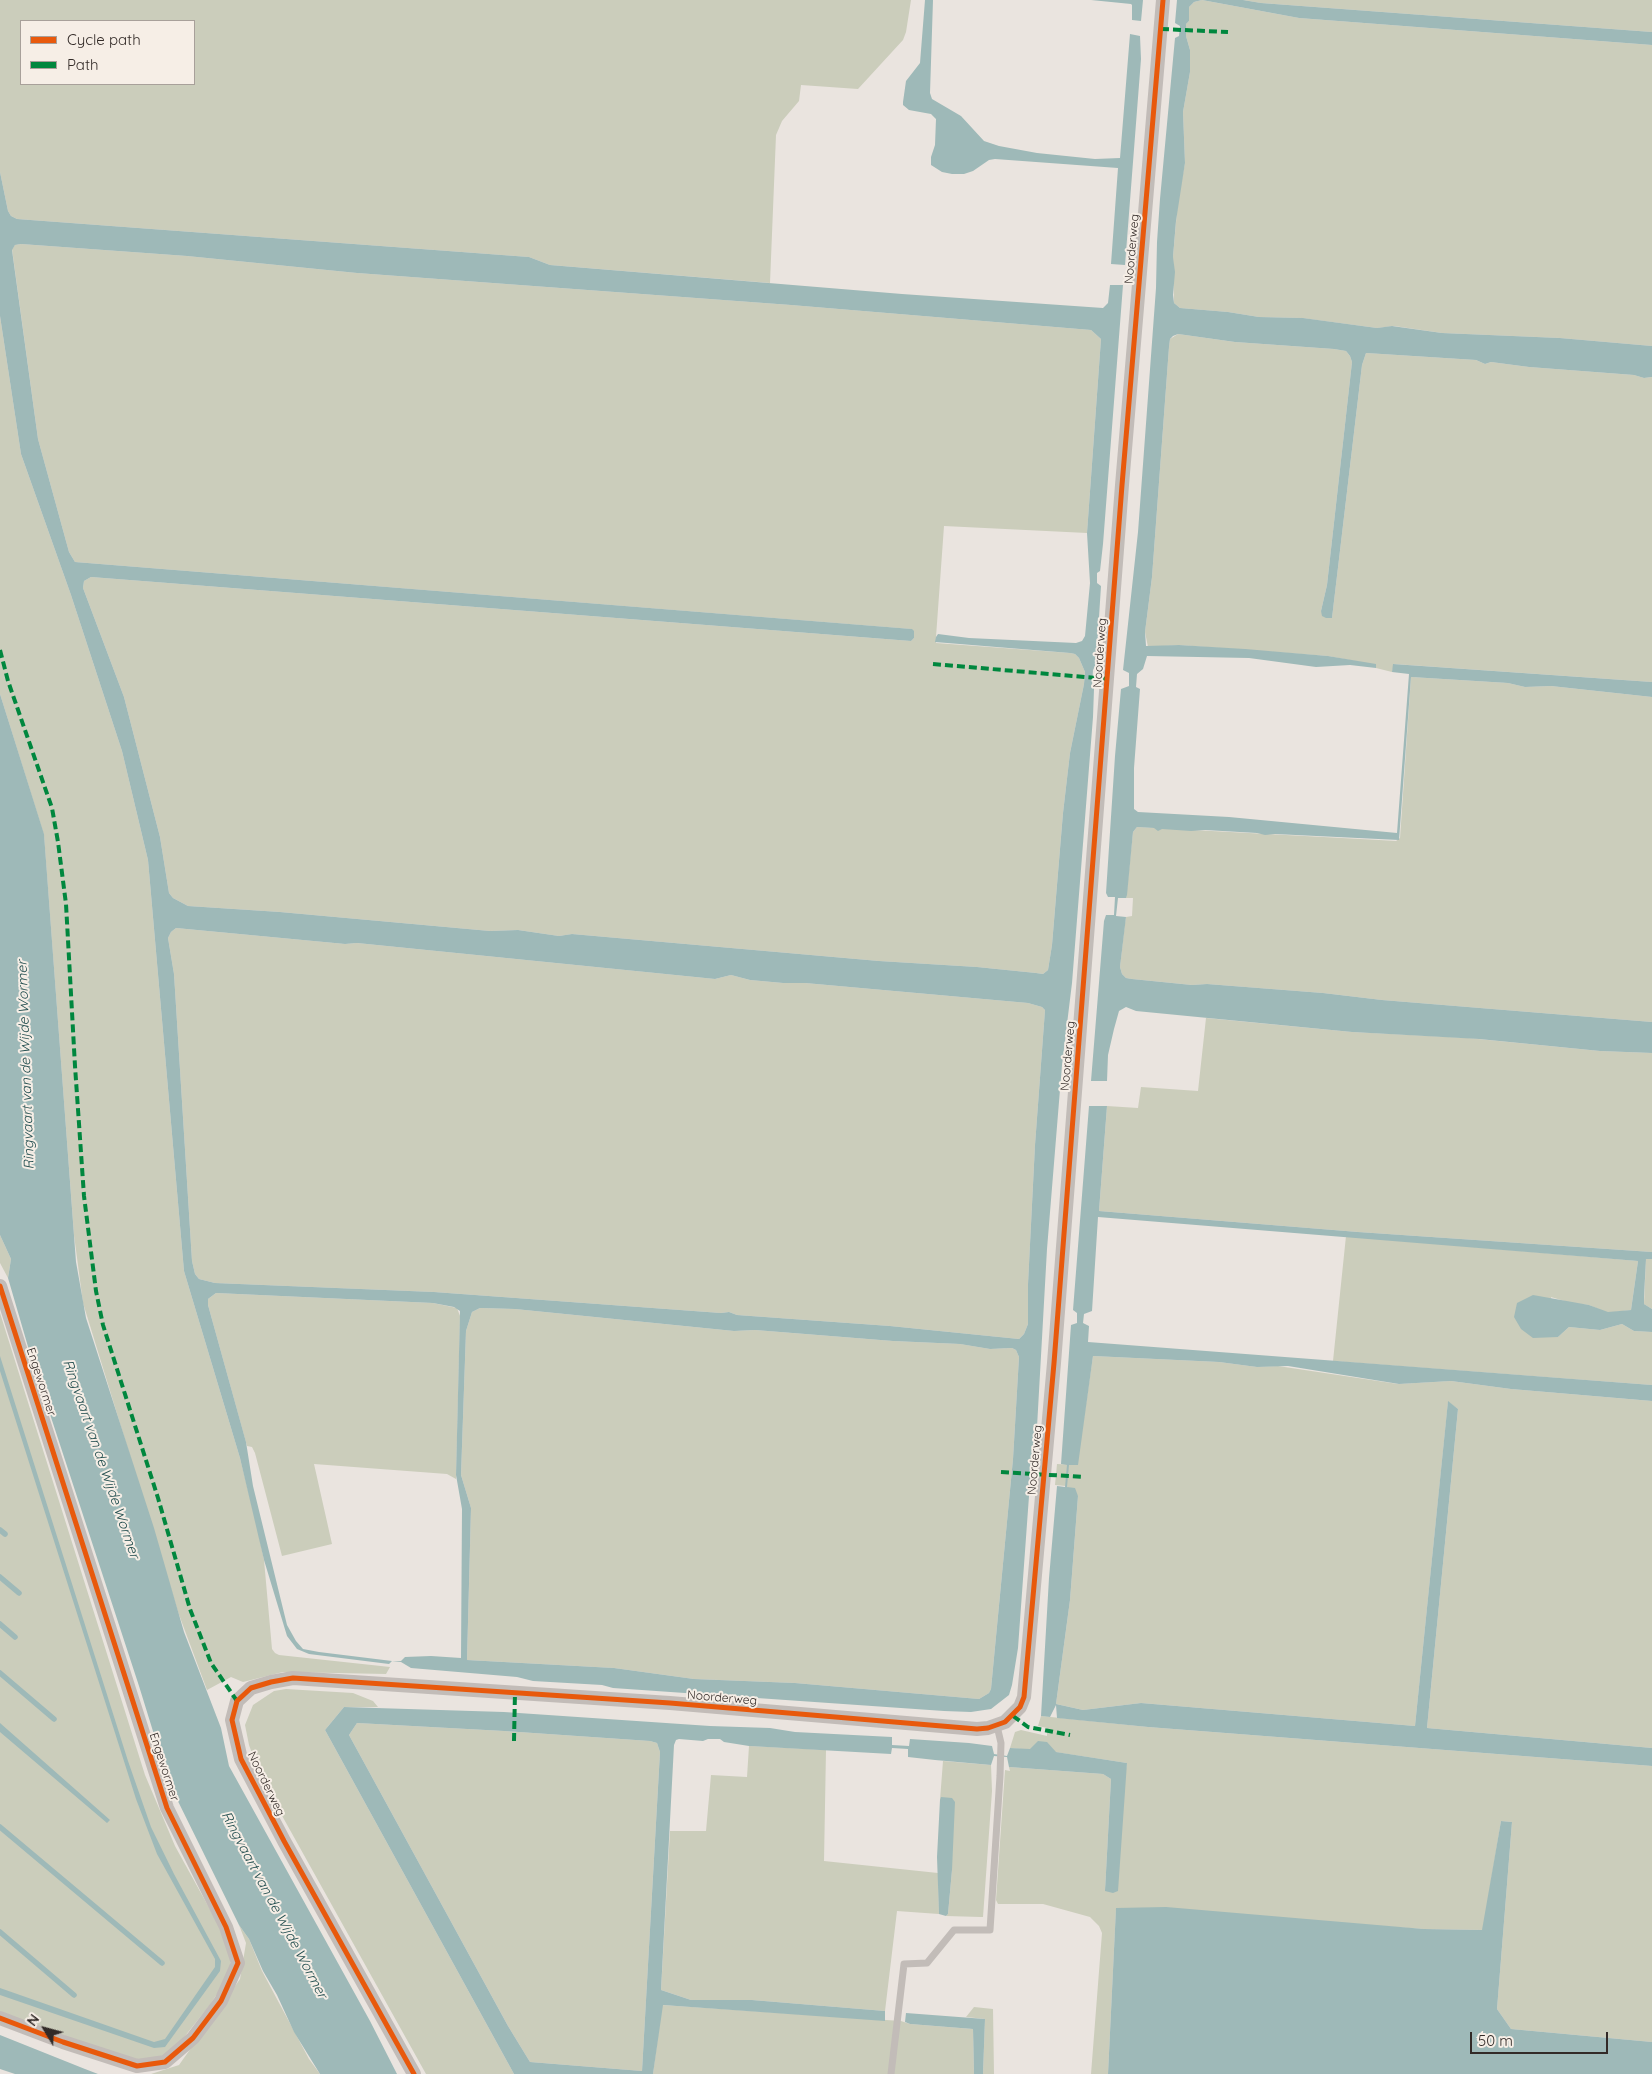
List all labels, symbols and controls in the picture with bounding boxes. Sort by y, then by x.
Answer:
legend [20,20,195,85]
text: Cycle path [67,30,141,49]
text: Path [67,55,99,74]
street label: Noorderweg [1122,213,1142,285]
street label: Noorderweg [1090,618,1110,688]
water label: Ringvaart van de Wijde Wormer [14,960,38,1170]
street label: Noorderweg [1058,1020,1078,1092]
street label: Engewormer [23,1346,59,1418]
water label: Ringvaart van de Wijde Wormer [59,1357,143,1561]
street label: Noorderweg [1025,1424,1045,1496]
street label: Noorderweg [686,1688,758,1708]
street label: Engewormer [146,1731,182,1803]
street label: Noorderweg [244,1749,288,1819]
water label: Ringvaart van de Wijde Wormer [217,1809,331,2001]
north arrow [20,2004,70,2054]
text: N [23,2010,43,2030]
scale bar [1472,2022,1610,2054]
text: 50 m [1478,2031,1513,2050]

